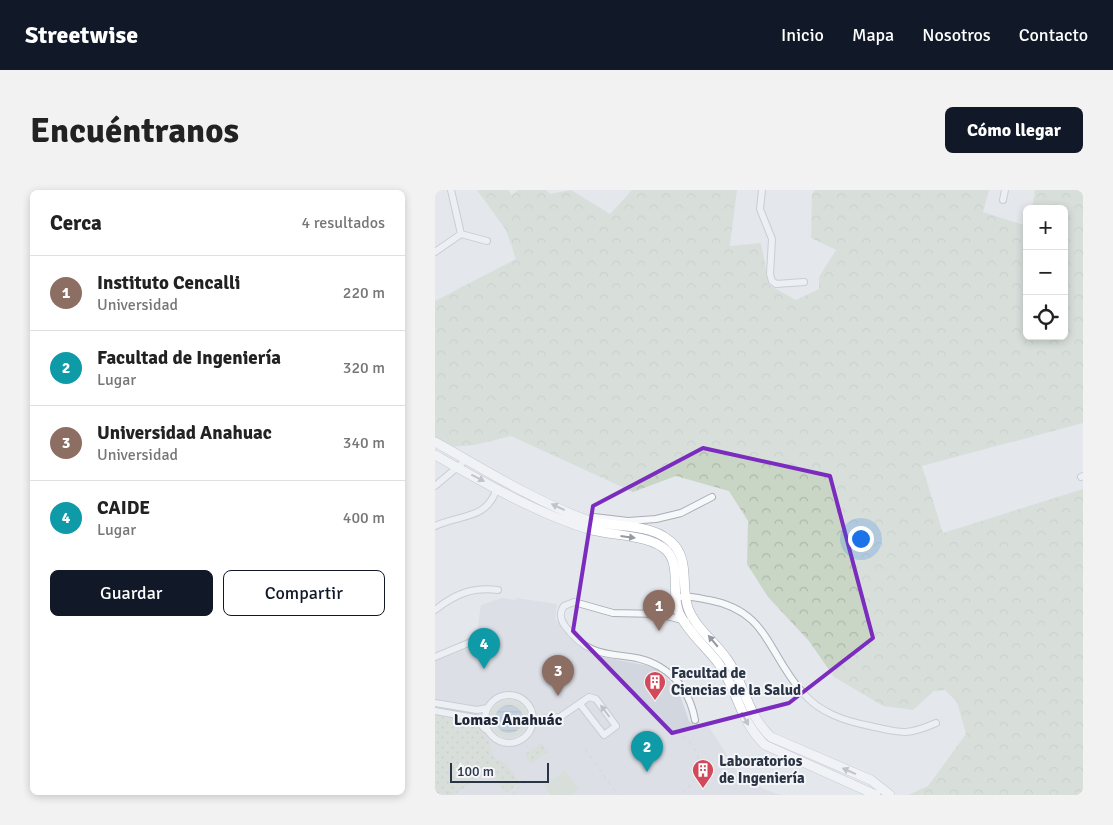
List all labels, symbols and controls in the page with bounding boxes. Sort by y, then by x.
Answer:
text: Streetwise [25,20,138,50]
text: Inicio [781,24,824,46]
text: Mapa [852,24,894,46]
text: Nosotros [922,24,991,46]
text: Contacto [1019,24,1088,46]
button: Cómo llegar [945,107,1083,153]
text: Encuéntranos [30,109,239,152]
map controls [1023,205,1068,340]
button: + [1023,205,1068,250]
text: Cerca [50,210,102,236]
text: 4 resultados [302,213,385,233]
button: − [1023,250,1068,295]
text: Instituto Cencalli [97,271,240,295]
text: 1 [62,283,70,303]
text: 220 m [343,283,385,303]
text: Universidad [97,295,178,315]
button: locate [1023,295,1068,340]
text: Facultad de Ingeniería [97,346,281,370]
text: 2 [62,358,70,378]
text: 320 m [343,358,385,378]
text: Lugar [97,370,136,390]
text: Universidad Anahuac [97,421,272,445]
text: 3 [62,433,70,453]
text: 340 m [343,433,385,453]
text: Universidad [97,445,178,465]
one-way arrow [471,474,485,482]
text: CAIDE [97,496,150,520]
one-way arrow [551,503,565,511]
text: 4 [62,508,70,528]
text: 400 m [343,508,385,528]
text: Lugar [97,520,136,540]
your location [848,526,874,552]
one-way arrow [620,533,636,541]
button: Guardar [50,570,213,616]
button: Compartir [223,570,385,616]
pin: 1 [643,590,675,631]
pin: 4 [468,628,500,669]
one-way arrow [707,635,718,648]
pin: 3 [542,655,574,696]
place label: Facultad de Ciencias de la Salud [671,664,801,699]
building icon: Facultad de Ciencias de la Salud [643,670,667,701]
one-way arrow [600,704,610,718]
district label: Lomas Anahuác [454,710,563,730]
one-way arrow [740,712,749,726]
pin: 2 [631,731,663,772]
place label: Laboratorios de Ingeniería [719,752,805,787]
building icon: Laboratorios de Ingeniería [691,758,715,789]
scale bar [450,760,549,783]
text: 100 m [457,763,494,780]
one-way arrow [842,766,856,774]

